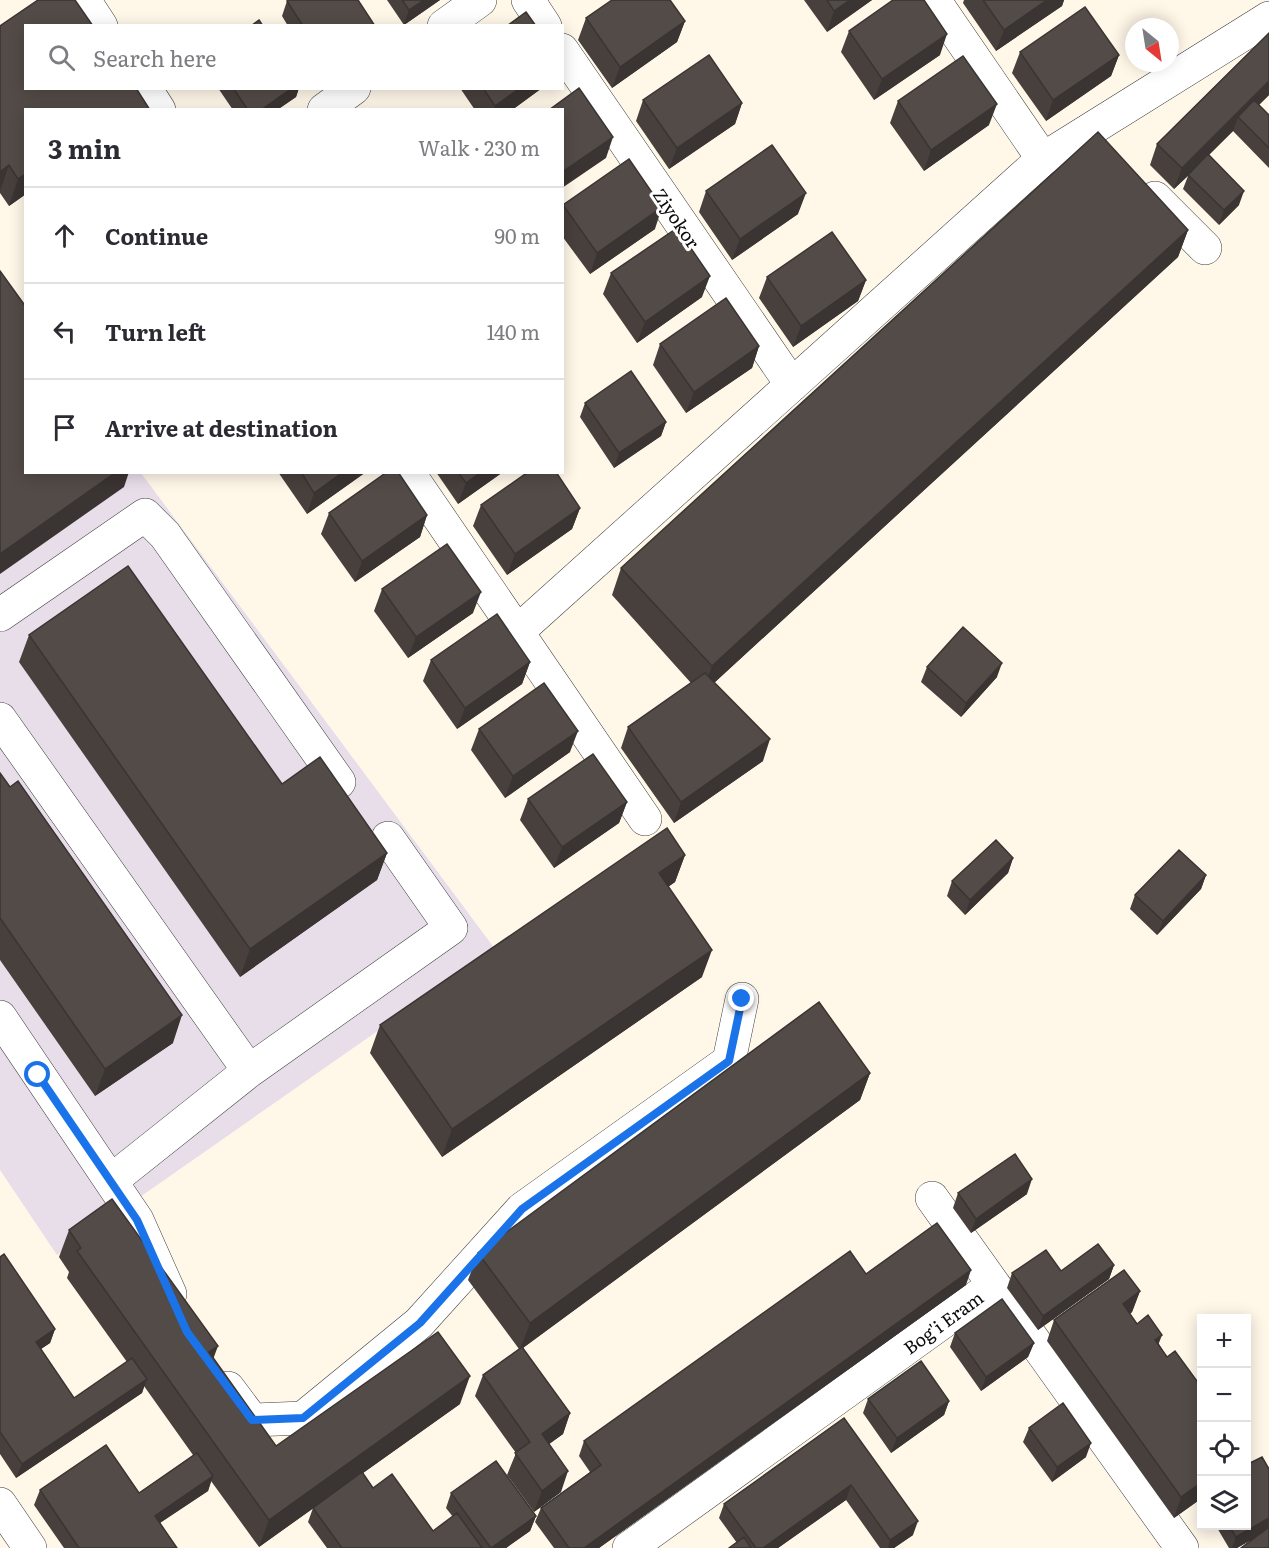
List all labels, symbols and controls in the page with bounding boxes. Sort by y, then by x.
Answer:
north arrow [1125,18,1179,72]
search box [24,24,564,90]
icon: search [45,41,78,74]
text: Search here [93,41,216,74]
text: 3 min [48,128,121,167]
text: Walk · 230 m [418,132,540,162]
street label: Ziyokor [647,183,707,254]
icon: ahead [48,219,81,252]
text: Continue [105,219,208,252]
text: 90 m [495,220,540,250]
icon: left [48,315,81,348]
text: Turn left [105,315,206,348]
text: 140 m [487,316,540,346]
icon: arrive [48,411,81,444]
text: Arrive at destination [105,411,338,444]
route end [728,985,754,1011]
route start [24,1061,50,1087]
street label: Bog'i Eram [897,1284,989,1360]
map controls [1197,1314,1251,1530]
button: + [1197,1314,1251,1368]
button: − [1197,1368,1251,1422]
button: locate [1197,1422,1251,1476]
button: layers [1197,1476,1251,1530]

